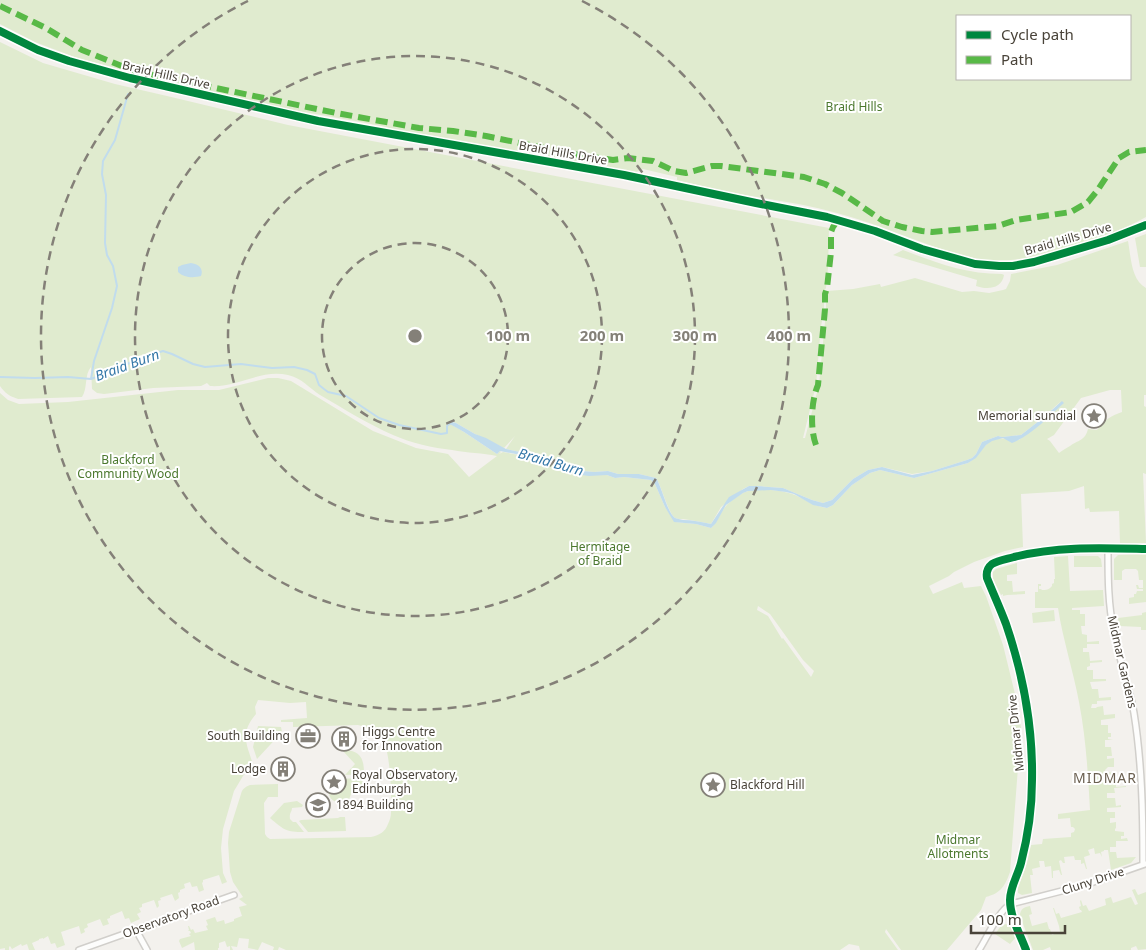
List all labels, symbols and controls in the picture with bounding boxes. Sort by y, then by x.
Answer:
legend [956,15,1131,80]
text: Cycle path [1001,24,1074,44]
text: Path [1001,49,1033,69]
street label: Braid Hills Drive [121,56,212,93]
park label: Braid Hills [826,98,883,115]
street label: Braid Hills Drive [518,136,609,169]
street label: Braid Hills Drive [1022,218,1113,259]
text: 100 m [486,325,530,345]
text: 200 m [580,325,624,345]
text: 300 m [673,325,717,345]
text: 400 m [767,325,811,345]
centre of rings [406,327,424,345]
water label: Braid Burn [92,344,162,385]
place icon: Memorial sundial [1081,403,1107,429]
place label: Memorial sundial [978,407,1076,424]
water label: Braid Burn [516,443,586,480]
park label: Blackford Community Wood [77,451,179,482]
park label: Hermitage of Braid [570,538,630,569]
street label: Midmar Gardens [1104,614,1141,710]
street label: Midmar Drive [1003,694,1028,772]
office icon: South Building [295,723,321,749]
place label: Higgs Centre for Innovation [362,723,442,754]
building icon: Higgs Centre for Innovation [331,726,357,752]
place label: South Building [207,727,290,744]
building icon: Lodge [270,756,296,782]
place label: Lodge [231,760,266,777]
place label: Royal Observatory, Edinburgh [352,766,458,797]
district label: MIDMAR [1073,768,1137,787]
place icon: Royal Observatory, Edinburgh [321,769,347,795]
place icon: Blackford Hill [700,772,726,798]
place label: Blackford Hill [730,776,805,793]
school or university icon: 1894 Building [305,792,331,818]
place label: 1894 Building [336,796,413,813]
park label: Midmar Allotments [928,831,989,862]
street label: Cluny Drive [1060,862,1126,899]
street label: Observatory Road [120,891,222,942]
scale bar [971,902,1065,934]
text: 100 m [978,909,1022,929]

